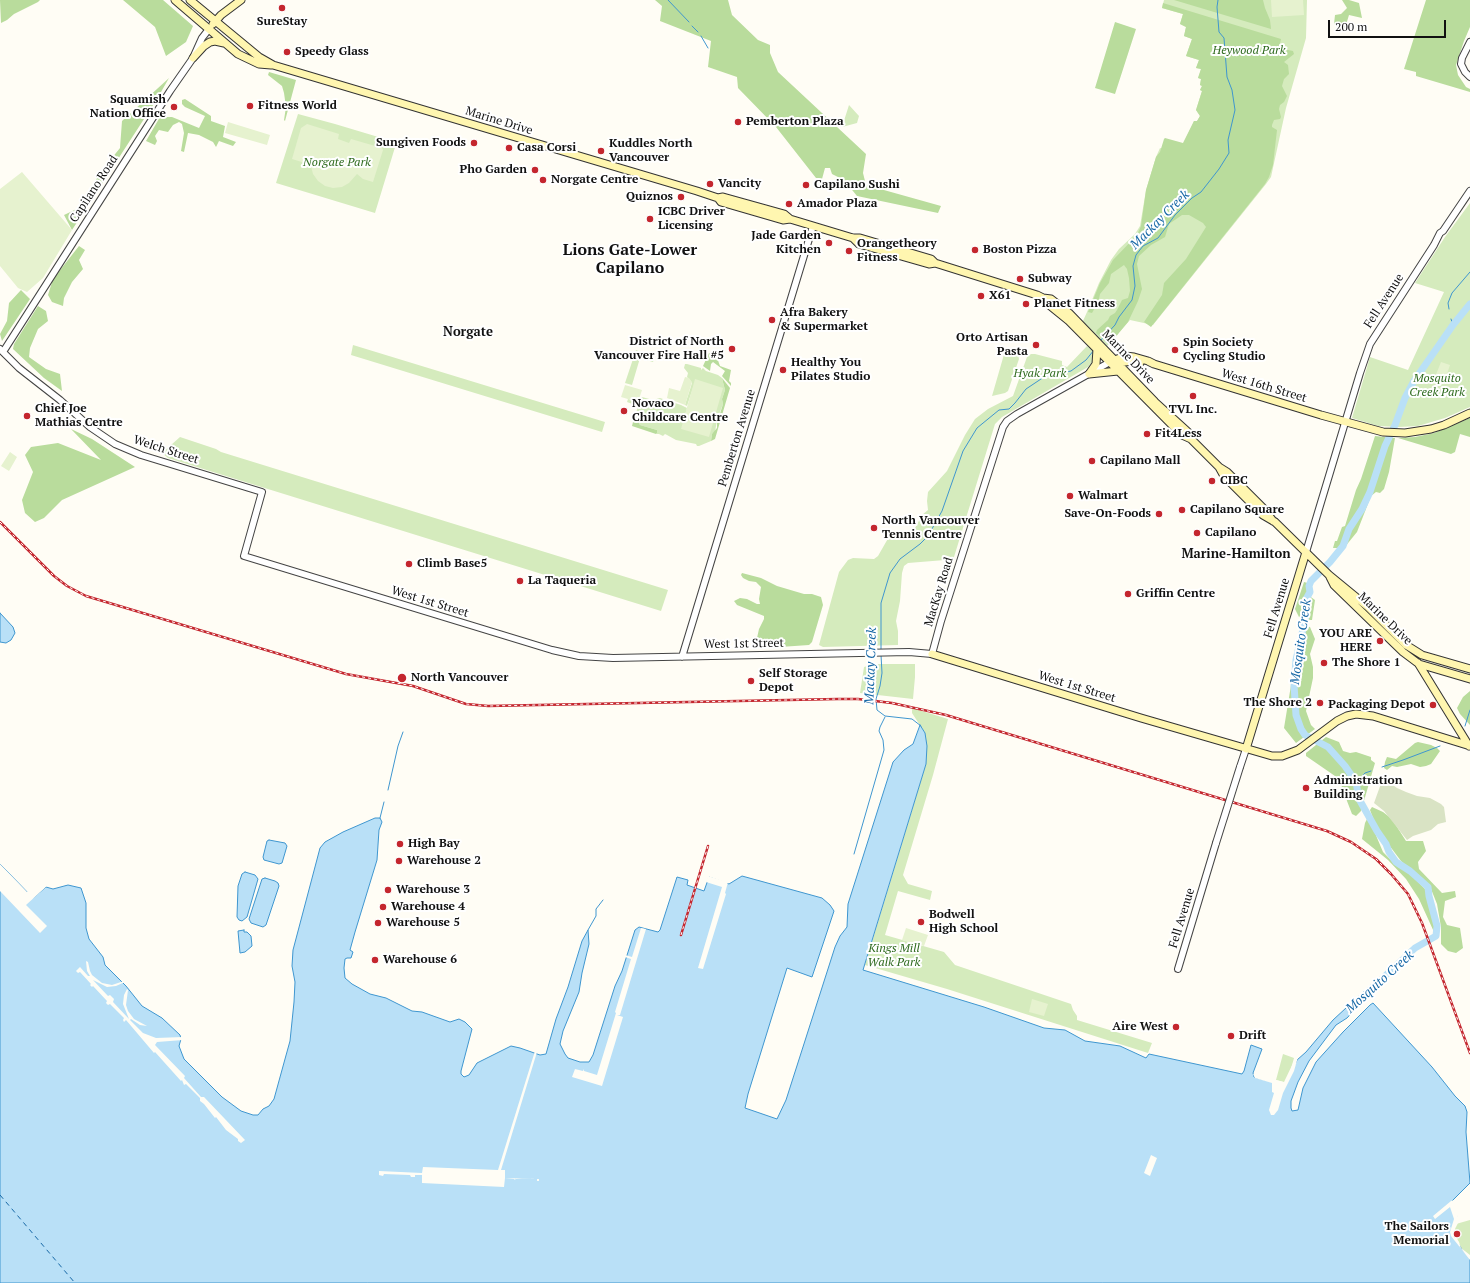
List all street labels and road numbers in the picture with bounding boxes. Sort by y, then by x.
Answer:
street label: Marine Drive [464,104,534,138]
street label: Capilano Road [67,153,121,225]
street label: Fell Avenue [1361,271,1407,331]
street label: Marine Drive [1099,327,1157,387]
street label: West 16th Street [1220,366,1308,406]
street label: Pemberton Avenue [715,388,759,488]
street label: Welch Street [132,433,200,467]
street label: MacKay Road [922,556,956,628]
street label: Fell Avenue [1261,576,1293,640]
street label: West 1st Street [390,583,470,621]
street label: Marine Drive [1355,590,1415,648]
street label: West 1st Street [704,636,784,652]
street label: West 1st Street [1037,668,1117,706]
street label: Fell Avenue [1166,886,1198,950]

